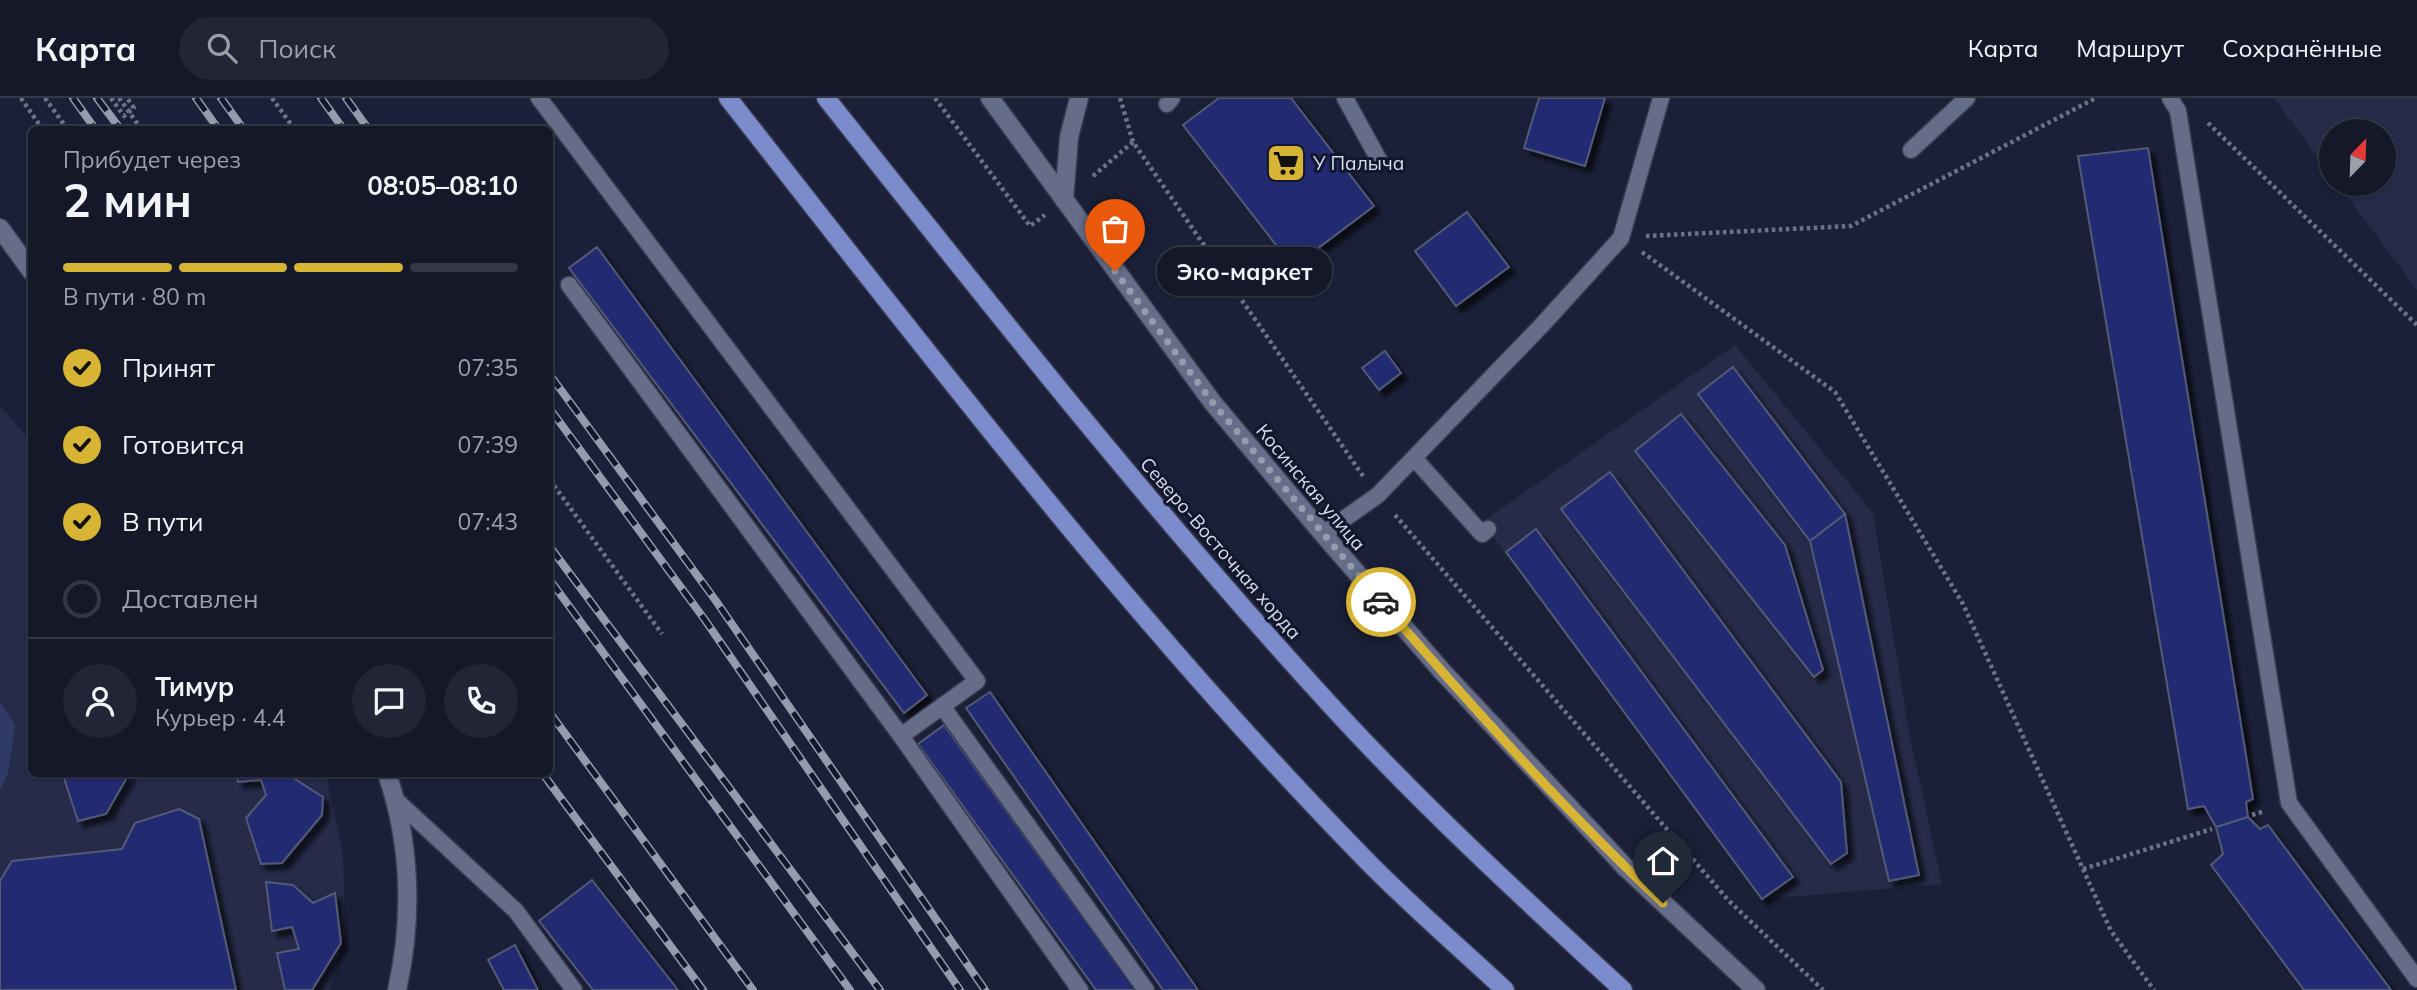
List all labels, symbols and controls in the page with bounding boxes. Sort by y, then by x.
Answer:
search box [179,17,669,80]
text: Карта [35,28,137,69]
icon: search [203,29,241,67]
text: Поиск [259,32,336,65]
text: Карта [1968,33,2038,63]
text: Маршрут [2076,33,2184,63]
text: Сохранённые [2222,33,2382,63]
north arrow [2319,119,2396,196]
map controls [2319,119,2396,196]
supermarket icon: У Палыча [1265,142,1307,184]
text: Прибудет через [63,145,241,174]
place label: У Палыча [1312,151,1404,175]
text: 08:05–08:10 [367,169,518,202]
text: 2 мин [63,171,192,229]
pin [1085,199,1145,271]
icon: bag [1096,210,1134,248]
callout: Эко-маркет [1157,246,1332,296]
text: Эко-маркет [1177,257,1312,286]
text: В пути · 80 m [63,282,206,311]
icon: check [63,349,101,387]
text: Принят [122,351,215,384]
text: 07:35 [458,353,518,382]
street label: Косинская улица [1251,419,1371,555]
icon: check [63,426,101,464]
text: Готовится [122,428,245,461]
text: 07:39 [458,430,518,459]
street label: Северо-Восточная хорда [1135,452,1307,644]
icon: check [63,503,101,541]
text: В пути [122,505,203,538]
text: 07:43 [458,507,518,536]
courier [1346,567,1416,637]
text: Доставлен [122,582,259,615]
icon: car [1362,583,1400,621]
button: person [63,664,137,738]
button: chat [352,664,426,738]
button: phone [444,664,518,738]
text: Тимур [155,670,234,703]
text: Курьер · 4.4 [155,703,286,732]
pin [1633,831,1693,903]
icon: home [1644,842,1682,880]

